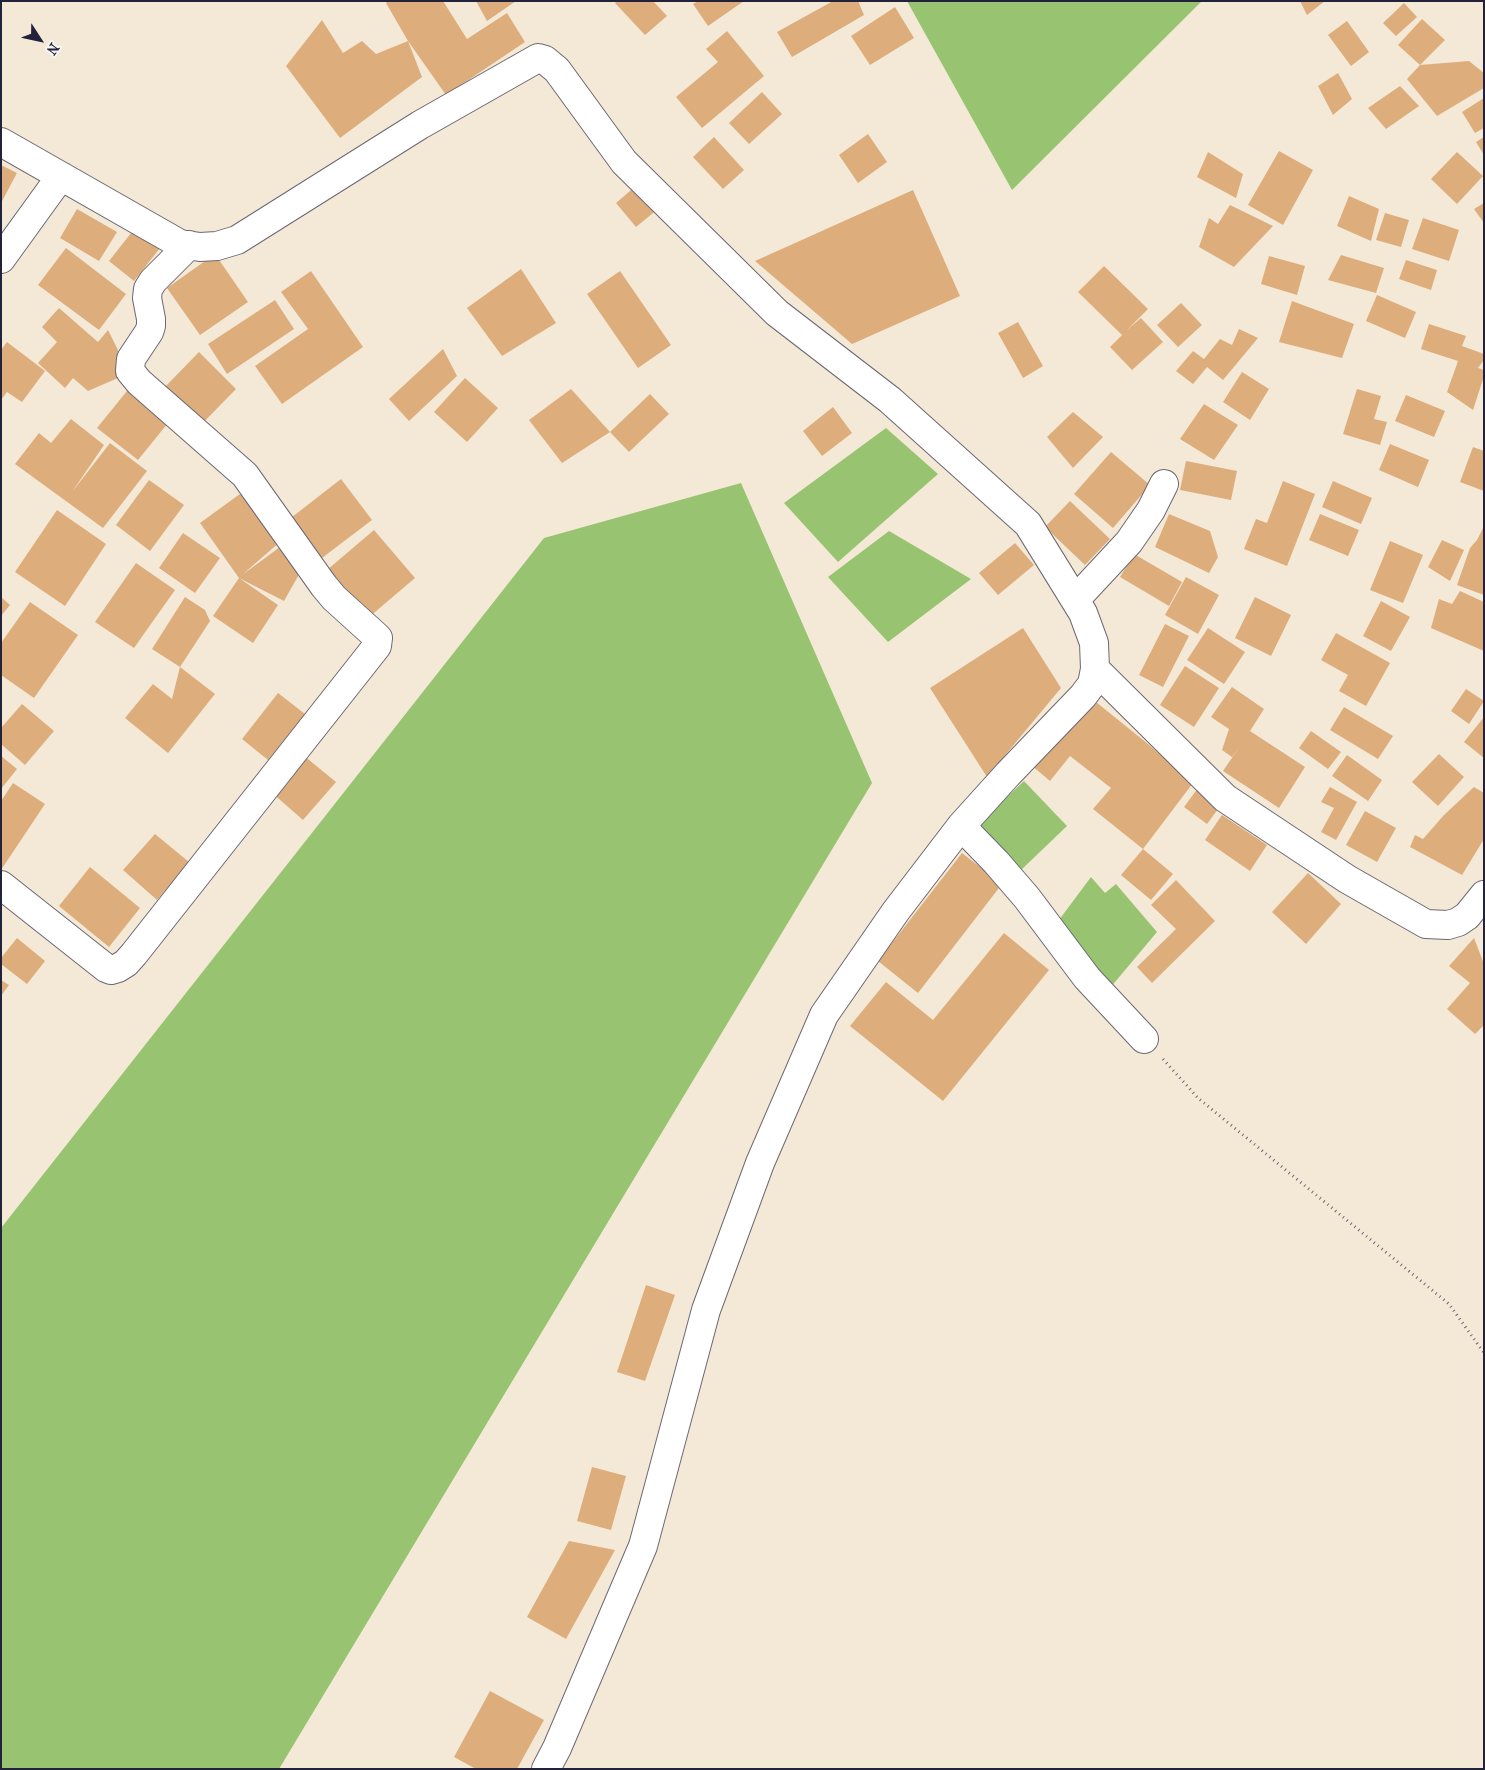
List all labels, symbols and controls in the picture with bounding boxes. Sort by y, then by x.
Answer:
north arrow [15,15,65,65]
text: N [43,40,63,58]

